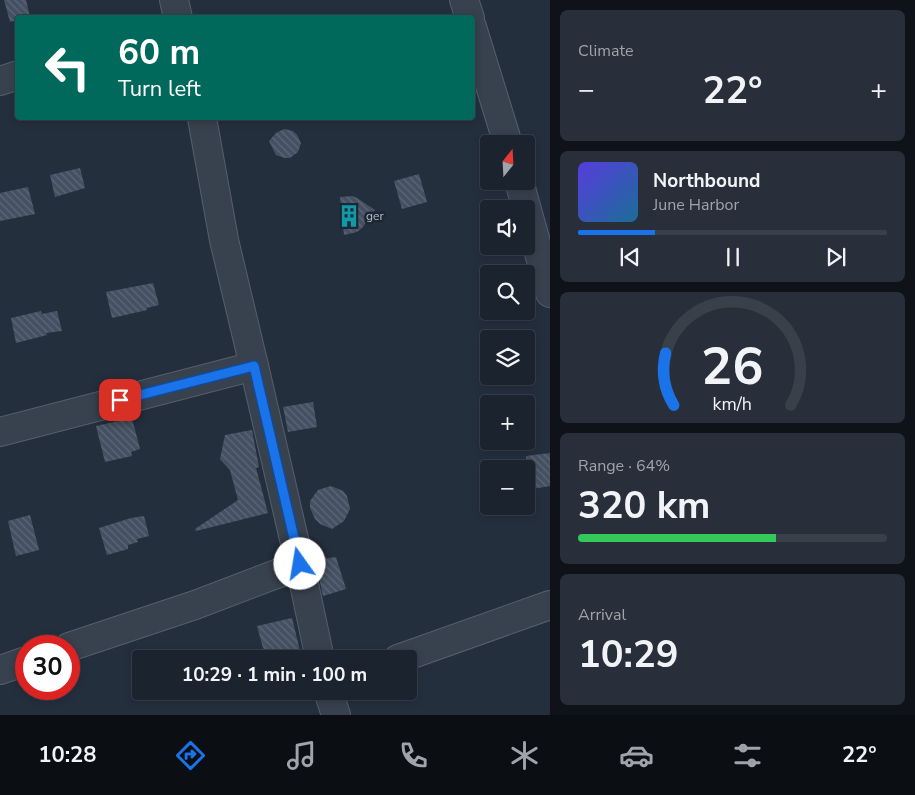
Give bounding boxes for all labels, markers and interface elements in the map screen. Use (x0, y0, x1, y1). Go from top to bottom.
text: 60 m (118, 29, 200, 76)
icon: left (35, 35, 100, 100)
text: Climate (578, 40, 633, 62)
text: 22° (702, 65, 763, 116)
text: − (578, 71, 595, 109)
text: + (870, 71, 887, 109)
text: Turn left (118, 74, 201, 104)
north arrow (480, 135, 535, 190)
map controls (480, 135, 535, 515)
text: Northbound (653, 168, 760, 194)
text: June Harbor (653, 194, 739, 216)
button: sound (480, 200, 535, 255)
building icon: ger (336, 203, 362, 229)
place label: ger (366, 208, 384, 224)
icon: previous (616, 243, 644, 271)
icon: pause (719, 243, 747, 271)
icon: next (822, 243, 850, 271)
button: search (480, 265, 535, 320)
button: layers (480, 330, 535, 385)
text: 26 (701, 331, 764, 402)
pin (99, 379, 141, 421)
icon: arrive (106, 386, 134, 414)
text: km/h (713, 392, 752, 416)
button: + (480, 395, 535, 450)
text: Range · 64% (578, 455, 670, 477)
button: − (480, 460, 535, 515)
text: 320 km (578, 480, 710, 531)
position arrow (273, 537, 325, 589)
text: Arrival (578, 604, 626, 626)
text: 10:29 (578, 629, 679, 680)
speed limit sign: 30 (15, 635, 80, 700)
text: 10:29 · 1 min · 100 m (182, 662, 367, 688)
icon: directions (173, 738, 208, 773)
icon: music (284, 738, 319, 773)
icon: phone (396, 738, 431, 773)
icon: climate (507, 738, 542, 773)
icon: car (619, 738, 654, 773)
icon: filters (730, 738, 765, 773)
text: 10:28 (38, 740, 97, 770)
text: 22° (842, 740, 877, 770)

